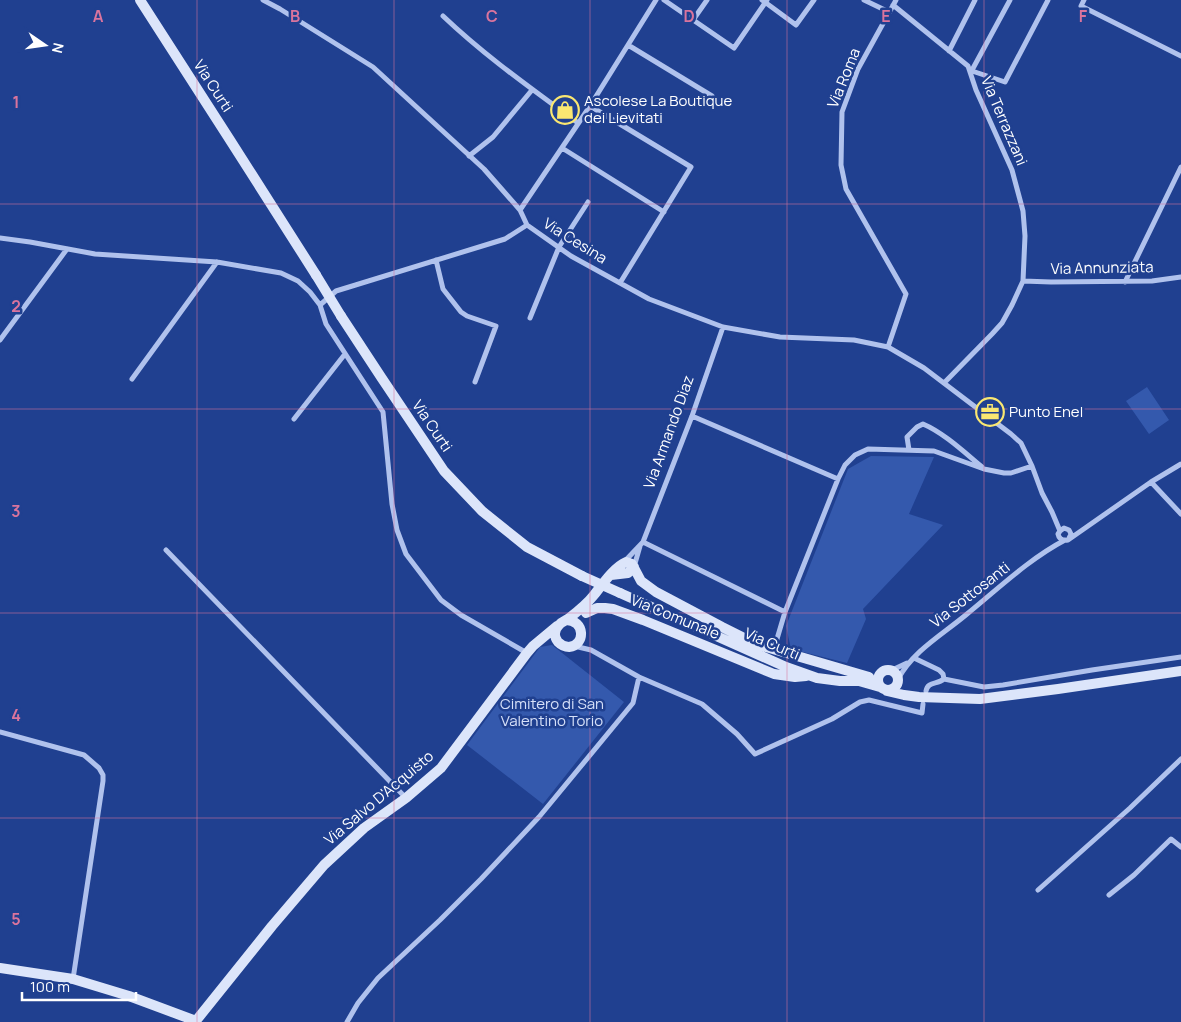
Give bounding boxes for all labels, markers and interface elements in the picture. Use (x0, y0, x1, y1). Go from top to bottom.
text: A (93, 5, 104, 27)
text: B (290, 5, 300, 27)
text: C (486, 5, 498, 27)
text: D (683, 5, 695, 27)
text: E (881, 5, 891, 27)
text: F (1079, 5, 1088, 27)
north arrow (20, 20, 70, 70)
text: N (48, 41, 69, 55)
street label: Via Roma (822, 45, 865, 111)
street label: Via Curti (189, 56, 238, 116)
street label: Via Terrazzani (976, 73, 1033, 169)
place label: Ascolese La Boutique dei Lievitati (584, 90, 733, 128)
text: 1 (12, 91, 20, 113)
shop icon: Ascolese La Boutique dei Lievitati (550, 95, 580, 125)
street label: Via Cesina (539, 213, 611, 268)
street label: Via Annunziata (1050, 256, 1154, 279)
text: 2 (11, 295, 21, 317)
street label: Via Armando Diaz (638, 372, 699, 491)
street label: Via Curti (407, 396, 457, 456)
office icon: Punto Enel (975, 397, 1005, 427)
place label: Punto Enel (1009, 401, 1083, 422)
text: 3 (11, 500, 21, 522)
street label: Via Sottosanti (925, 557, 1014, 633)
street label: Via Comunale (628, 589, 723, 644)
street label: Via Curti (741, 623, 803, 665)
park label: Cimitero di San Valentino Torio (500, 693, 604, 731)
text: 4 (11, 704, 21, 726)
street label: Via Salvo D'Acquisto (319, 745, 438, 850)
text: 5 (11, 908, 21, 930)
scale bar (22, 970, 136, 1002)
text: 100 m (30, 976, 70, 997)

